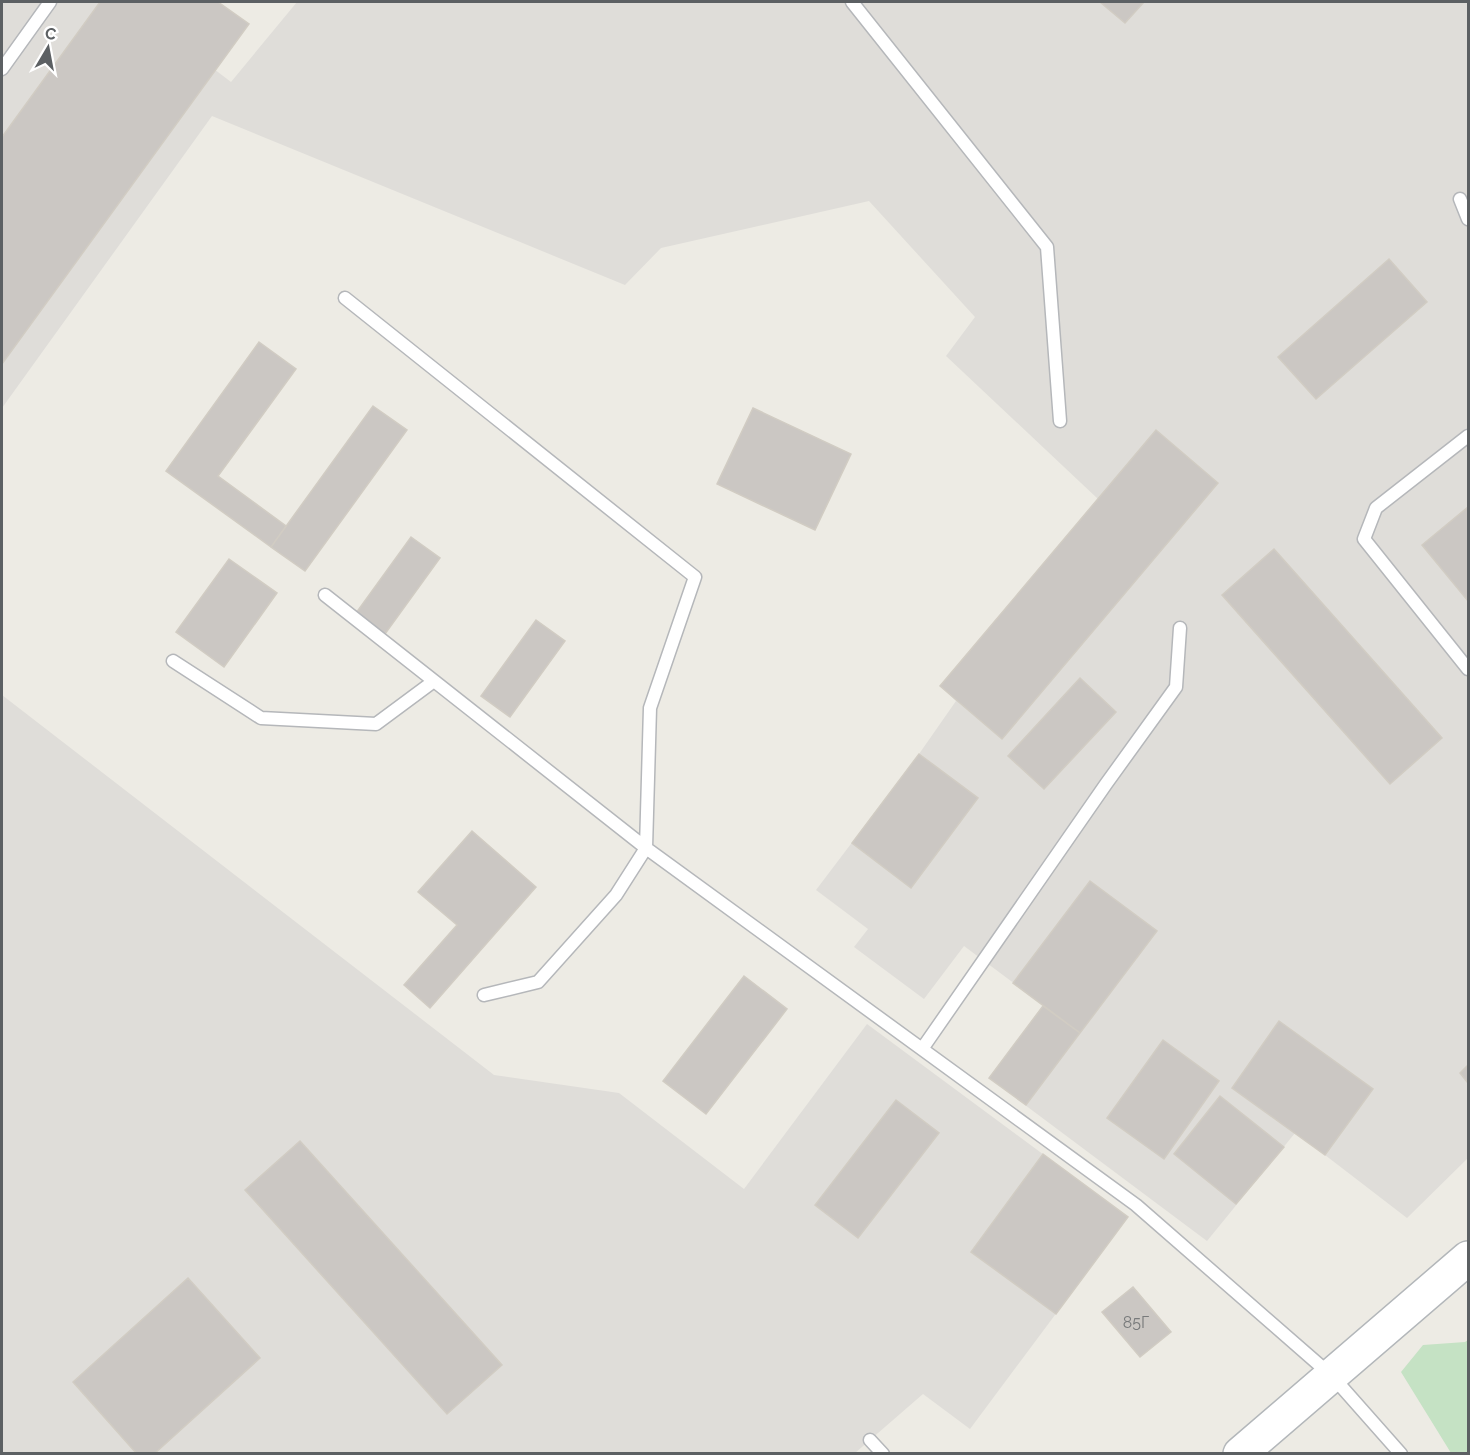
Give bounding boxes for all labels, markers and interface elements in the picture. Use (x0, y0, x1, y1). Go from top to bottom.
north arrow (18, 18, 78, 78)
text: С (43, 23, 58, 44)
house number: 85Г (1123, 1313, 1149, 1332)

